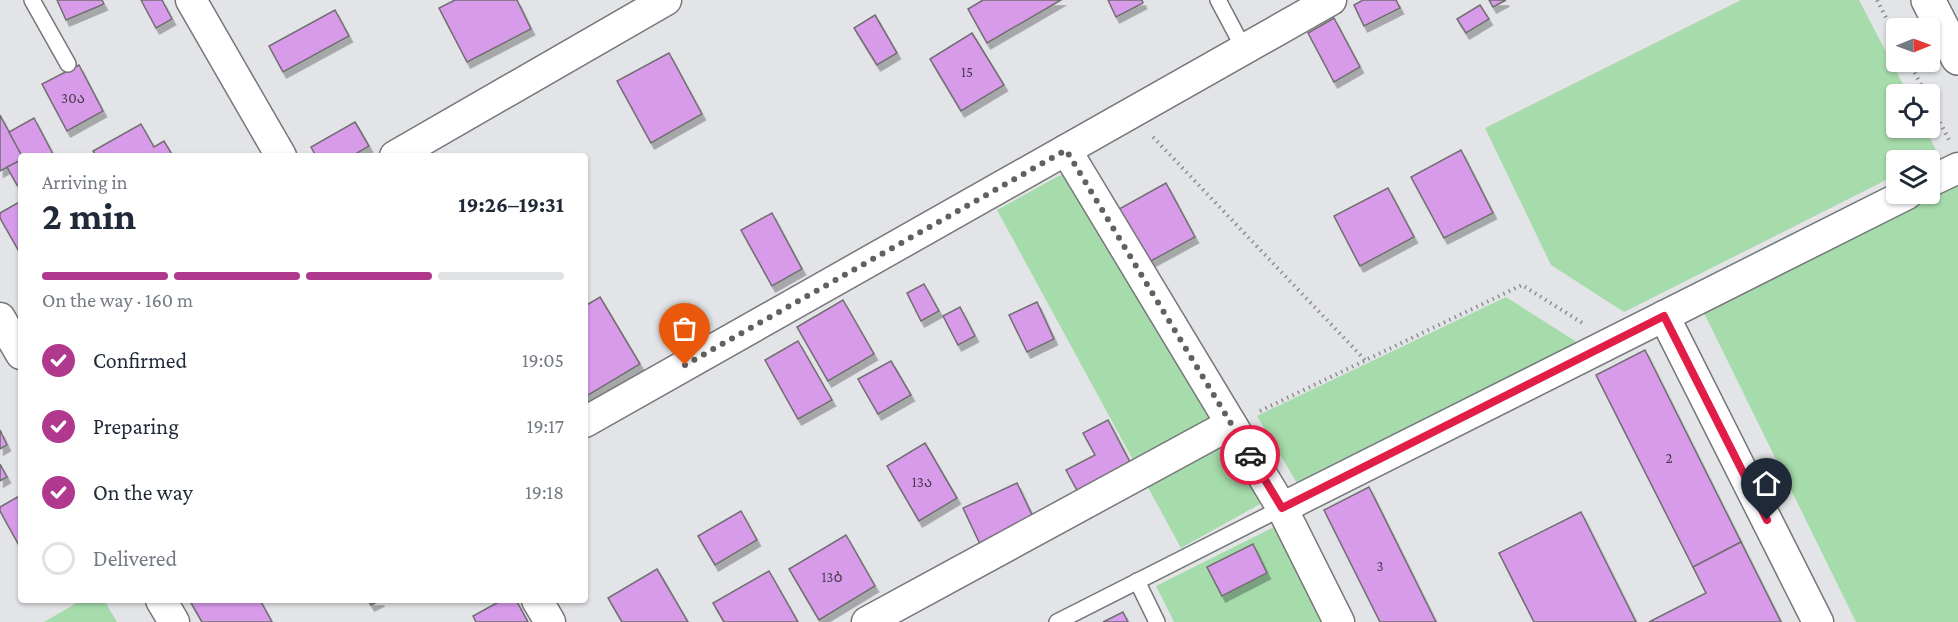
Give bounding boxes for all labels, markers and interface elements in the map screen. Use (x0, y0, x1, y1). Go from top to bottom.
north arrow (1886, 18, 1940, 72)
map controls (1886, 18, 1940, 204)
house number: 15 (961, 64, 973, 80)
button: locate (1886, 84, 1940, 138)
house number: 30ა (61, 90, 85, 106)
button: layers (1886, 150, 1940, 204)
text: Arriving in (42, 171, 127, 193)
text: 19:26–19:31 (458, 192, 564, 217)
text: 2 min (42, 194, 136, 237)
text: On the way · 160 m (42, 289, 193, 311)
pin (659, 303, 710, 365)
icon: bag (668, 312, 701, 345)
icon: check (42, 344, 75, 377)
text: Confirmed (93, 348, 187, 373)
text: 19:05 (522, 349, 564, 371)
icon: check (42, 410, 75, 443)
text: Preparing (93, 414, 179, 439)
text: 19:17 (527, 415, 564, 437)
courier (1220, 425, 1280, 485)
icon: car (1234, 439, 1267, 472)
house number: 2 (1665, 450, 1673, 466)
pin (1741, 458, 1792, 520)
icon: home (1750, 467, 1783, 500)
house number: 13ა (912, 474, 932, 490)
icon: check (42, 476, 75, 509)
text: On the way (93, 480, 193, 505)
text: 19:18 (525, 481, 564, 503)
text: Delivered (93, 546, 177, 571)
house number: 3 (1376, 558, 1384, 574)
house number: 13ბ (821, 569, 843, 585)

